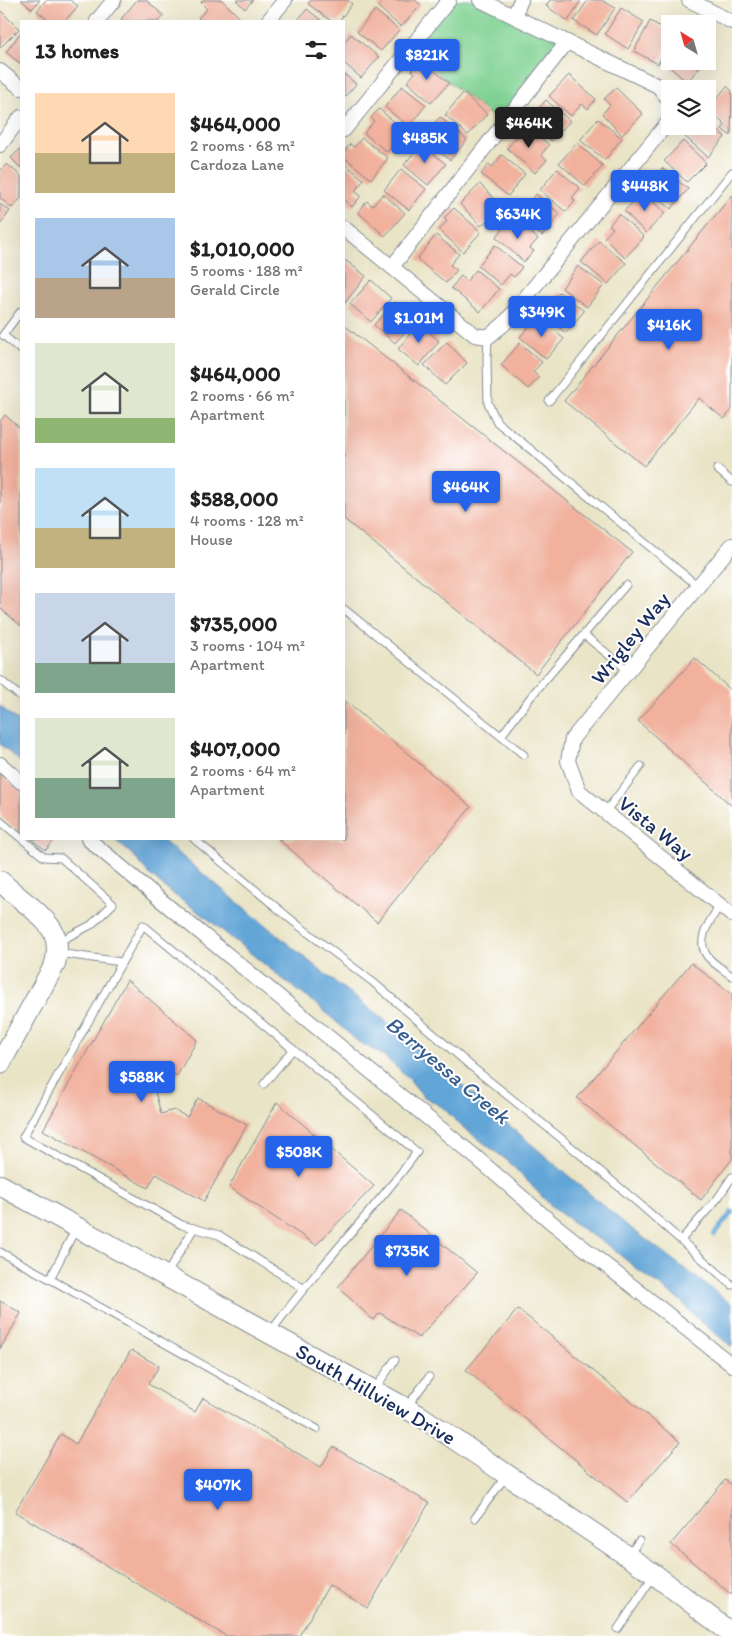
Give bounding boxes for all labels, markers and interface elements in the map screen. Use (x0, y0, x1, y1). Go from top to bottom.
north arrow (661, 15, 716, 70)
map controls (661, 15, 716, 135)
icon: filters (302, 36, 330, 64)
text: 13 homes (35, 38, 119, 63)
pin: $821K (392, 38, 462, 81)
text: $821K (406, 45, 448, 64)
button: layers (661, 80, 716, 135)
pin: $464K (494, 106, 564, 149)
text: $464,000 (190, 111, 281, 136)
icon: home (75, 113, 135, 173)
text: $464K (506, 113, 552, 132)
pin: $485K (390, 121, 460, 164)
text: $485K (402, 128, 448, 147)
text: 2 rooms · 68 m² (190, 136, 295, 155)
text: Cardoza Lane (190, 155, 284, 174)
pin: $448K (610, 170, 680, 212)
text: $448K (622, 176, 668, 195)
pin: $634K (483, 198, 553, 240)
text: $634K (495, 204, 541, 223)
text: $1,010,000 (190, 236, 295, 261)
icon: home (75, 238, 135, 298)
text: 5 rooms · 188 m² (190, 261, 303, 280)
text: Gerald Circle (190, 280, 280, 299)
pin: $349K (507, 296, 577, 338)
pin: $1.01M (378, 302, 460, 344)
text: $349K (519, 302, 565, 321)
text: $1.01M (394, 308, 444, 327)
pin: $416K (634, 308, 704, 351)
text: $416K (647, 315, 691, 334)
text: $464,000 (190, 361, 281, 386)
icon: home (75, 363, 135, 423)
text: 2 rooms · 66 m² (190, 386, 295, 405)
text: Apartment (190, 405, 265, 424)
pin: $464K (431, 470, 501, 513)
text: $464K (443, 477, 489, 496)
text: $588,000 (190, 486, 278, 511)
icon: home (75, 488, 135, 548)
text: 4 rooms · 128 m² (190, 511, 304, 530)
text: House (190, 530, 233, 549)
street label: Wrigley Way (585, 587, 675, 689)
text: $735,000 (190, 611, 277, 636)
icon: home (75, 613, 135, 673)
text: 3 rooms · 104 m² (190, 636, 305, 655)
text: Apartment (190, 655, 265, 674)
text: $407,000 (190, 736, 280, 761)
icon: home (75, 738, 135, 798)
text: 2 rooms · 64 m² (190, 761, 296, 780)
text: Apartment (190, 780, 265, 799)
street label: Vista Way (614, 790, 698, 866)
water label: Berryessa Creek (380, 1010, 517, 1131)
pin: $588K (107, 1060, 177, 1103)
text: $588K (120, 1067, 164, 1086)
pin: $508K (264, 1136, 334, 1178)
text: $508K (276, 1142, 322, 1161)
pin: $735K (372, 1234, 442, 1277)
text: $735K (385, 1241, 429, 1260)
street label: South Hillview Drive (292, 1338, 460, 1450)
pin: $407K (183, 1468, 253, 1511)
text: $407K (195, 1475, 241, 1494)

